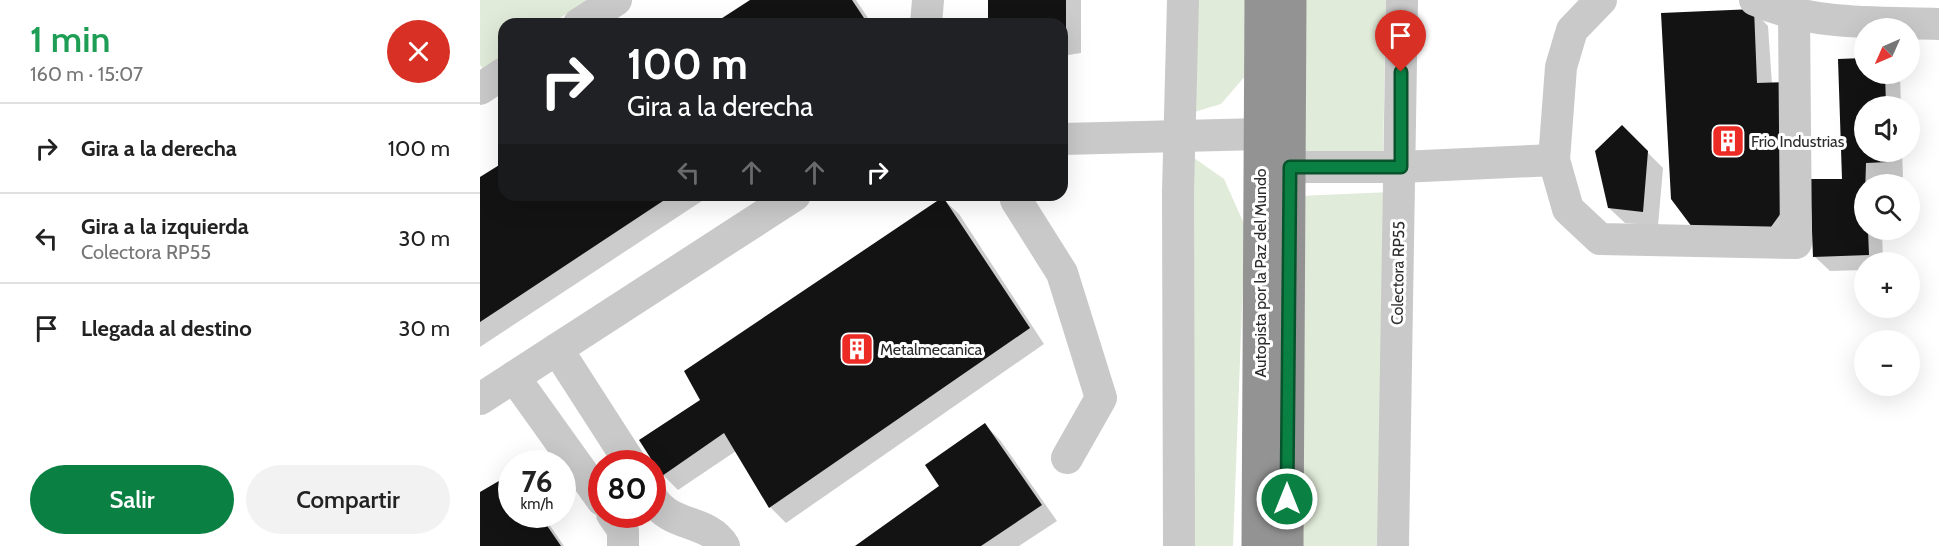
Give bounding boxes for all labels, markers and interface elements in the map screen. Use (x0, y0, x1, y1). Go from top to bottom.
pin (1375, 10, 1426, 72)
text: 1 min (30, 17, 110, 61)
north arrow (1854, 18, 1920, 84)
map controls (1854, 18, 1920, 396)
icon: arrive (1384, 19, 1417, 52)
button: close (387, 20, 450, 83)
text: 100 m (627, 38, 748, 90)
icon: right (528, 42, 606, 120)
text: 160 m · 15:07 (30, 62, 143, 86)
text: Gira a la derecha (627, 90, 813, 123)
button: sound (1854, 96, 1920, 162)
building icon: Frio Industrias (1710, 123, 1746, 159)
icon: right (30, 132, 63, 165)
place label: Frio Industrias (1751, 132, 1845, 151)
text: Gira a la derecha (81, 135, 237, 162)
text: 100 m (388, 135, 450, 162)
icon: left (672, 156, 705, 189)
icon: ahead (735, 156, 768, 189)
icon: ahead (798, 156, 831, 189)
icon: right (861, 156, 894, 189)
street label: Autopista por la Paz del Mundo (1251, 168, 1270, 378)
button: search (1854, 174, 1920, 240)
text: Gira a la izquierda (81, 213, 249, 240)
street label: Colectora RP55 (1388, 221, 1408, 325)
icon: left (30, 222, 63, 255)
text: 30 m (398, 225, 450, 252)
text: Colectora RP55 (81, 240, 211, 264)
button: + (1854, 252, 1920, 318)
icon: arrive (30, 312, 63, 345)
text: Llegada al destino (81, 315, 252, 342)
text: 30 m (398, 315, 450, 342)
button: − (1854, 330, 1920, 396)
building icon: Metalmecanica (839, 331, 875, 367)
place label: Metalmecanica (880, 340, 983, 359)
speed limit sign: 80 (588, 450, 666, 528)
text: 76 (521, 463, 553, 500)
button: Salir (30, 465, 234, 534)
button: Compartir (246, 465, 450, 534)
position arrow (1255, 467, 1319, 531)
text: km/h (521, 495, 553, 513)

